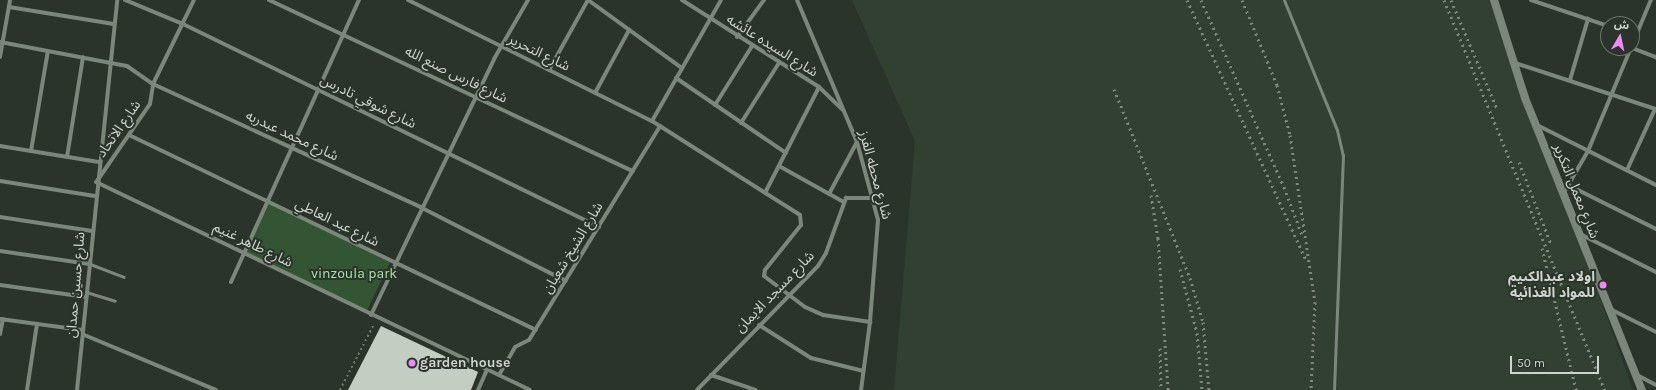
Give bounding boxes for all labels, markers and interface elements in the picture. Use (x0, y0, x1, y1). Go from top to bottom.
street label: شارع السيده عائشه (723, 11, 821, 81)
north arrow (1600, 16, 1640, 56)
text: ش (1613, 17, 1630, 32)
street label: شارع التحرير (505, 31, 573, 75)
street label: شارع فارس صنع الله (402, 43, 510, 107)
street label: شارع شوقي تادرس (317, 72, 419, 132)
street label: شارع الاتحاد (93, 97, 145, 161)
street label: شارع محمد عبدربه (243, 107, 341, 165)
street label: شارع محطه الفرز (855, 129, 895, 221)
street label: شارع معمل التكرير (1549, 141, 1603, 241)
street label: شارع عبد العاطي (292, 195, 382, 251)
street label: شارع الشيخ شعبان (539, 199, 607, 297)
street label: شارع طاهر غنيم (211, 219, 295, 271)
street label: شارع حسين حمدان (63, 231, 89, 339)
street label: شارع مسجد الايمان (732, 248, 818, 336)
park label: vinzoula park (311, 266, 397, 282)
place label: اولاد عبدالكىيم للمواد الغذائية (1508, 269, 1595, 302)
marker: اولاد عبدالكىيم للمواد الغذائية (1598, 280, 1608, 290)
scale bar (1512, 348, 1601, 374)
place label: garden house (420, 355, 510, 371)
text: 50 m (1517, 356, 1545, 370)
marker: garden house (407, 358, 417, 368)

